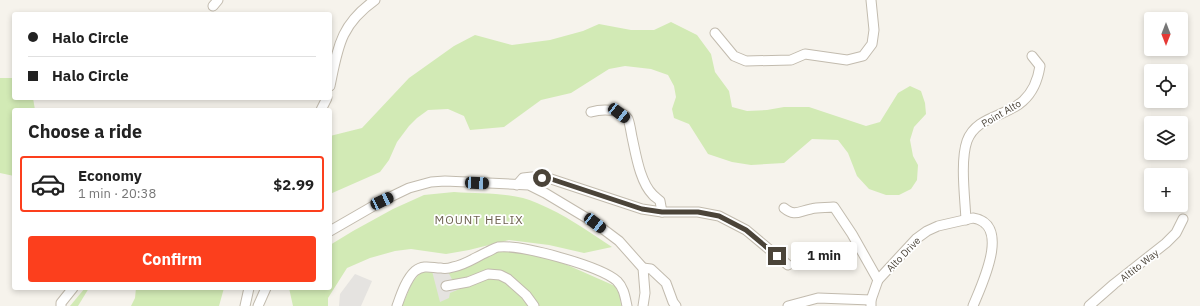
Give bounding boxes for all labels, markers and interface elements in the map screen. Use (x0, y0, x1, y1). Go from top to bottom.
north arrow (1144, 12, 1188, 56)
map controls (1144, 12, 1188, 212)
text: Halo Circle (52, 28, 129, 47)
button: locate (1144, 64, 1188, 108)
text: Halo Circle (52, 66, 129, 85)
street label: Point Alto (979, 97, 1024, 130)
car (606, 101, 632, 125)
button: layers (1144, 116, 1188, 160)
text: Choose a ride (28, 120, 142, 143)
icon: car (30, 166, 66, 202)
text: Economy (78, 166, 142, 185)
button: + (1144, 168, 1188, 212)
route start (533, 169, 551, 187)
text: $2.99 (273, 175, 314, 194)
car (465, 176, 489, 190)
text: 1 min · 20:38 (78, 185, 156, 202)
car (369, 190, 395, 212)
car (582, 211, 608, 235)
district label: MOUNT HELIX (434, 212, 524, 227)
street label: Alto Drive (883, 234, 924, 275)
button: Confirm (28, 236, 316, 282)
callout: 1 min (791, 242, 857, 270)
street label: Altito Way (1117, 246, 1161, 285)
route end (768, 247, 786, 265)
text: 1 min (807, 247, 841, 264)

